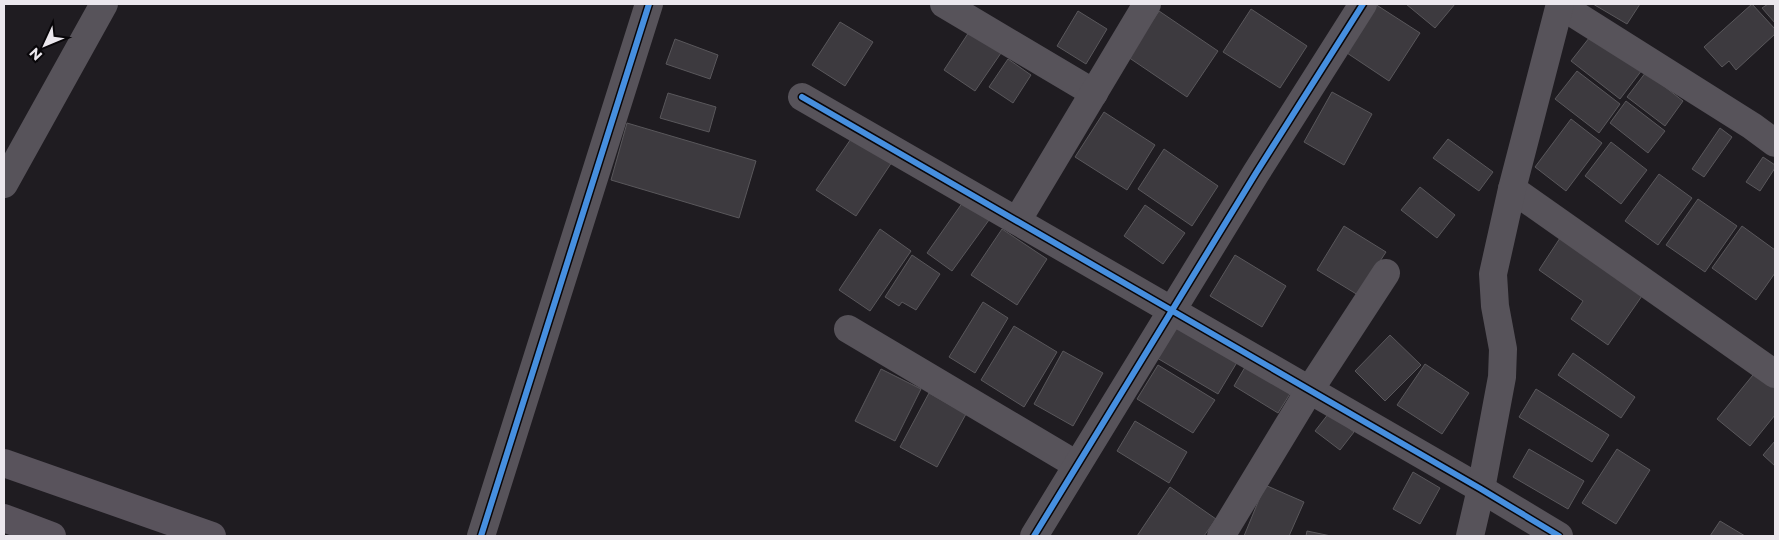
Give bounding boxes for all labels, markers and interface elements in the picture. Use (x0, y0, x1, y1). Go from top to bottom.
north arrow (20, 20, 70, 70)
text: N (25, 44, 46, 64)

